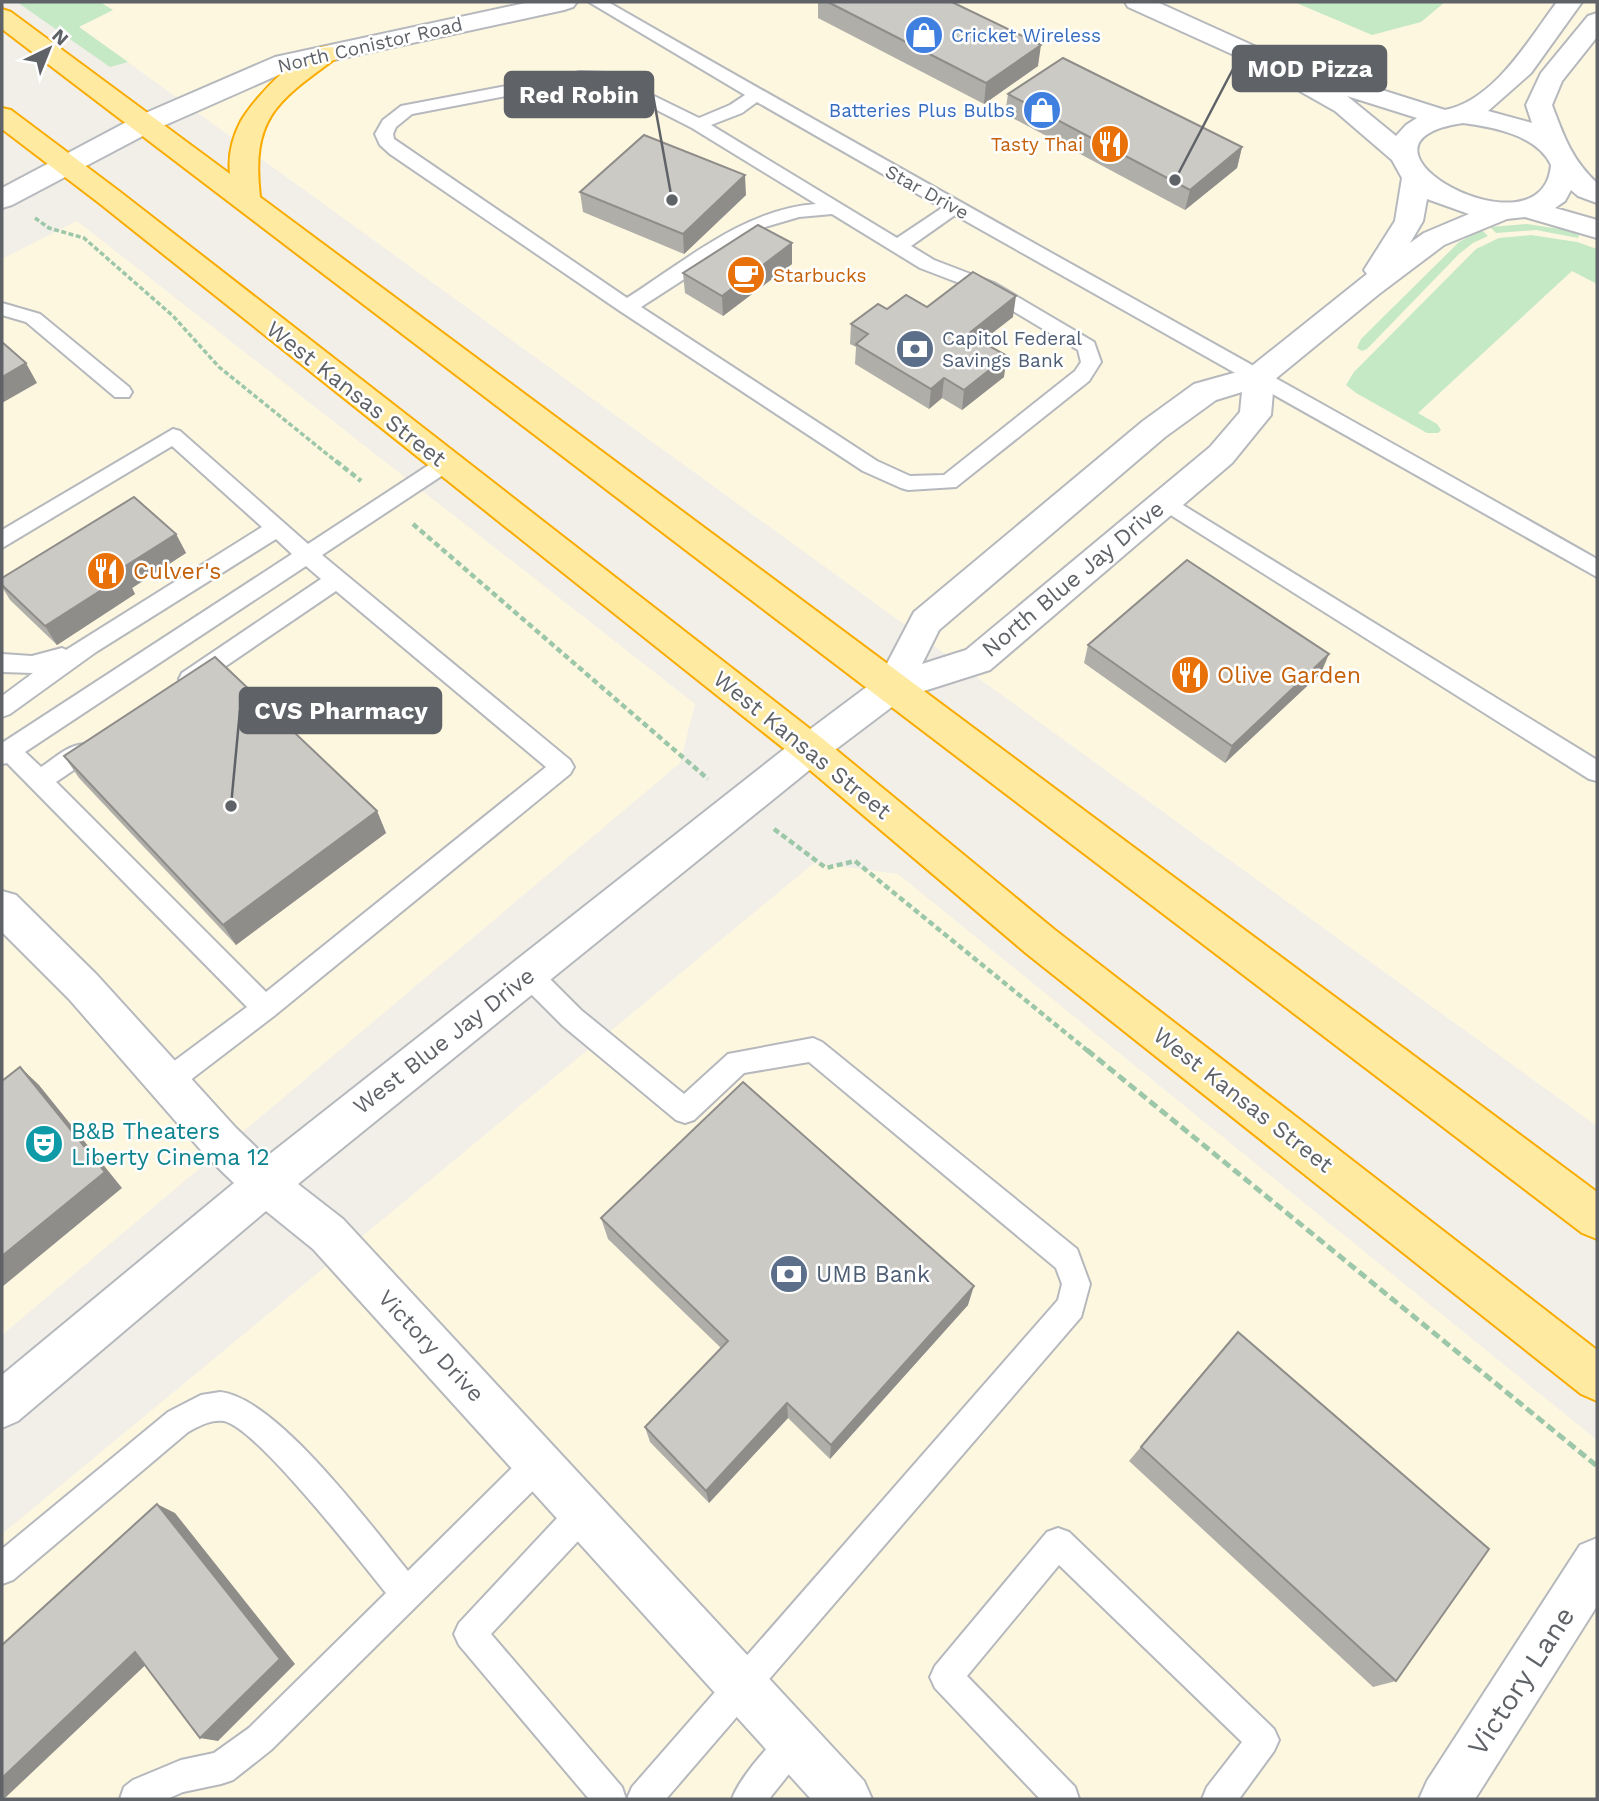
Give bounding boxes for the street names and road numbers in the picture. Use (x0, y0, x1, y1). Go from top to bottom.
street label: North Conistor Road (275, 12, 465, 78)
street label: Star Drive (881, 160, 973, 224)
street label: West Kansas Street (261, 315, 451, 473)
street label: North Blue Jay Drive (977, 495, 1169, 663)
street label: West Kansas Street (708, 665, 896, 825)
street label: West Blue Jay Drive (348, 962, 540, 1120)
street label: West Kansas Street (1148, 1021, 1338, 1179)
street label: Victory Drive (372, 1284, 490, 1408)
street label: Victory Lane (1461, 1600, 1581, 1762)

